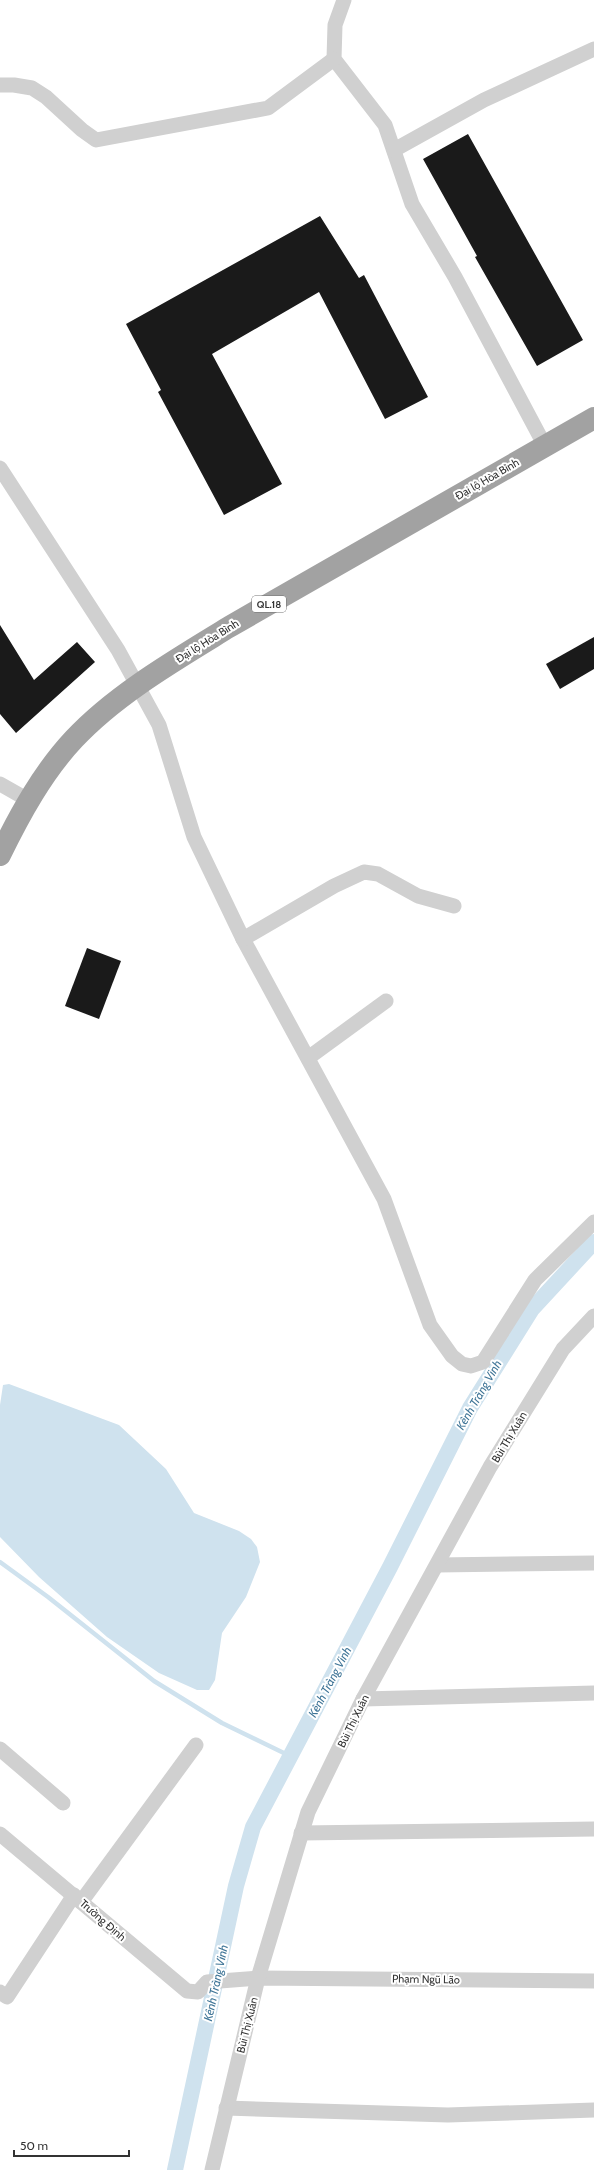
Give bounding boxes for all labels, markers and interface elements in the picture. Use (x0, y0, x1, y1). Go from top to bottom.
street label: Đại lộ Hòa Bình (453, 455, 522, 503)
road number: QL.18 (252, 596, 286, 612)
street label: Đại lộ Hòa Bình (173, 616, 241, 666)
water label: Kênh Tràng Vinh (453, 1357, 505, 1432)
street label: Bùi Thị Xuân (488, 1409, 530, 1465)
water label: Kênh Tràng Vinh (305, 1644, 354, 1720)
street label: Bùi Thị Xuân (334, 1692, 372, 1750)
street label: Trường Định (77, 1896, 129, 1944)
water label: Kênh Tràng Vinh (200, 1943, 231, 2023)
street label: Phạm Ngũ Lão (392, 1971, 460, 1987)
street label: Bùi Thị Xuân (233, 1996, 261, 2054)
scale bar (14, 2132, 129, 2158)
text: 50 m (20, 2138, 48, 2153)

